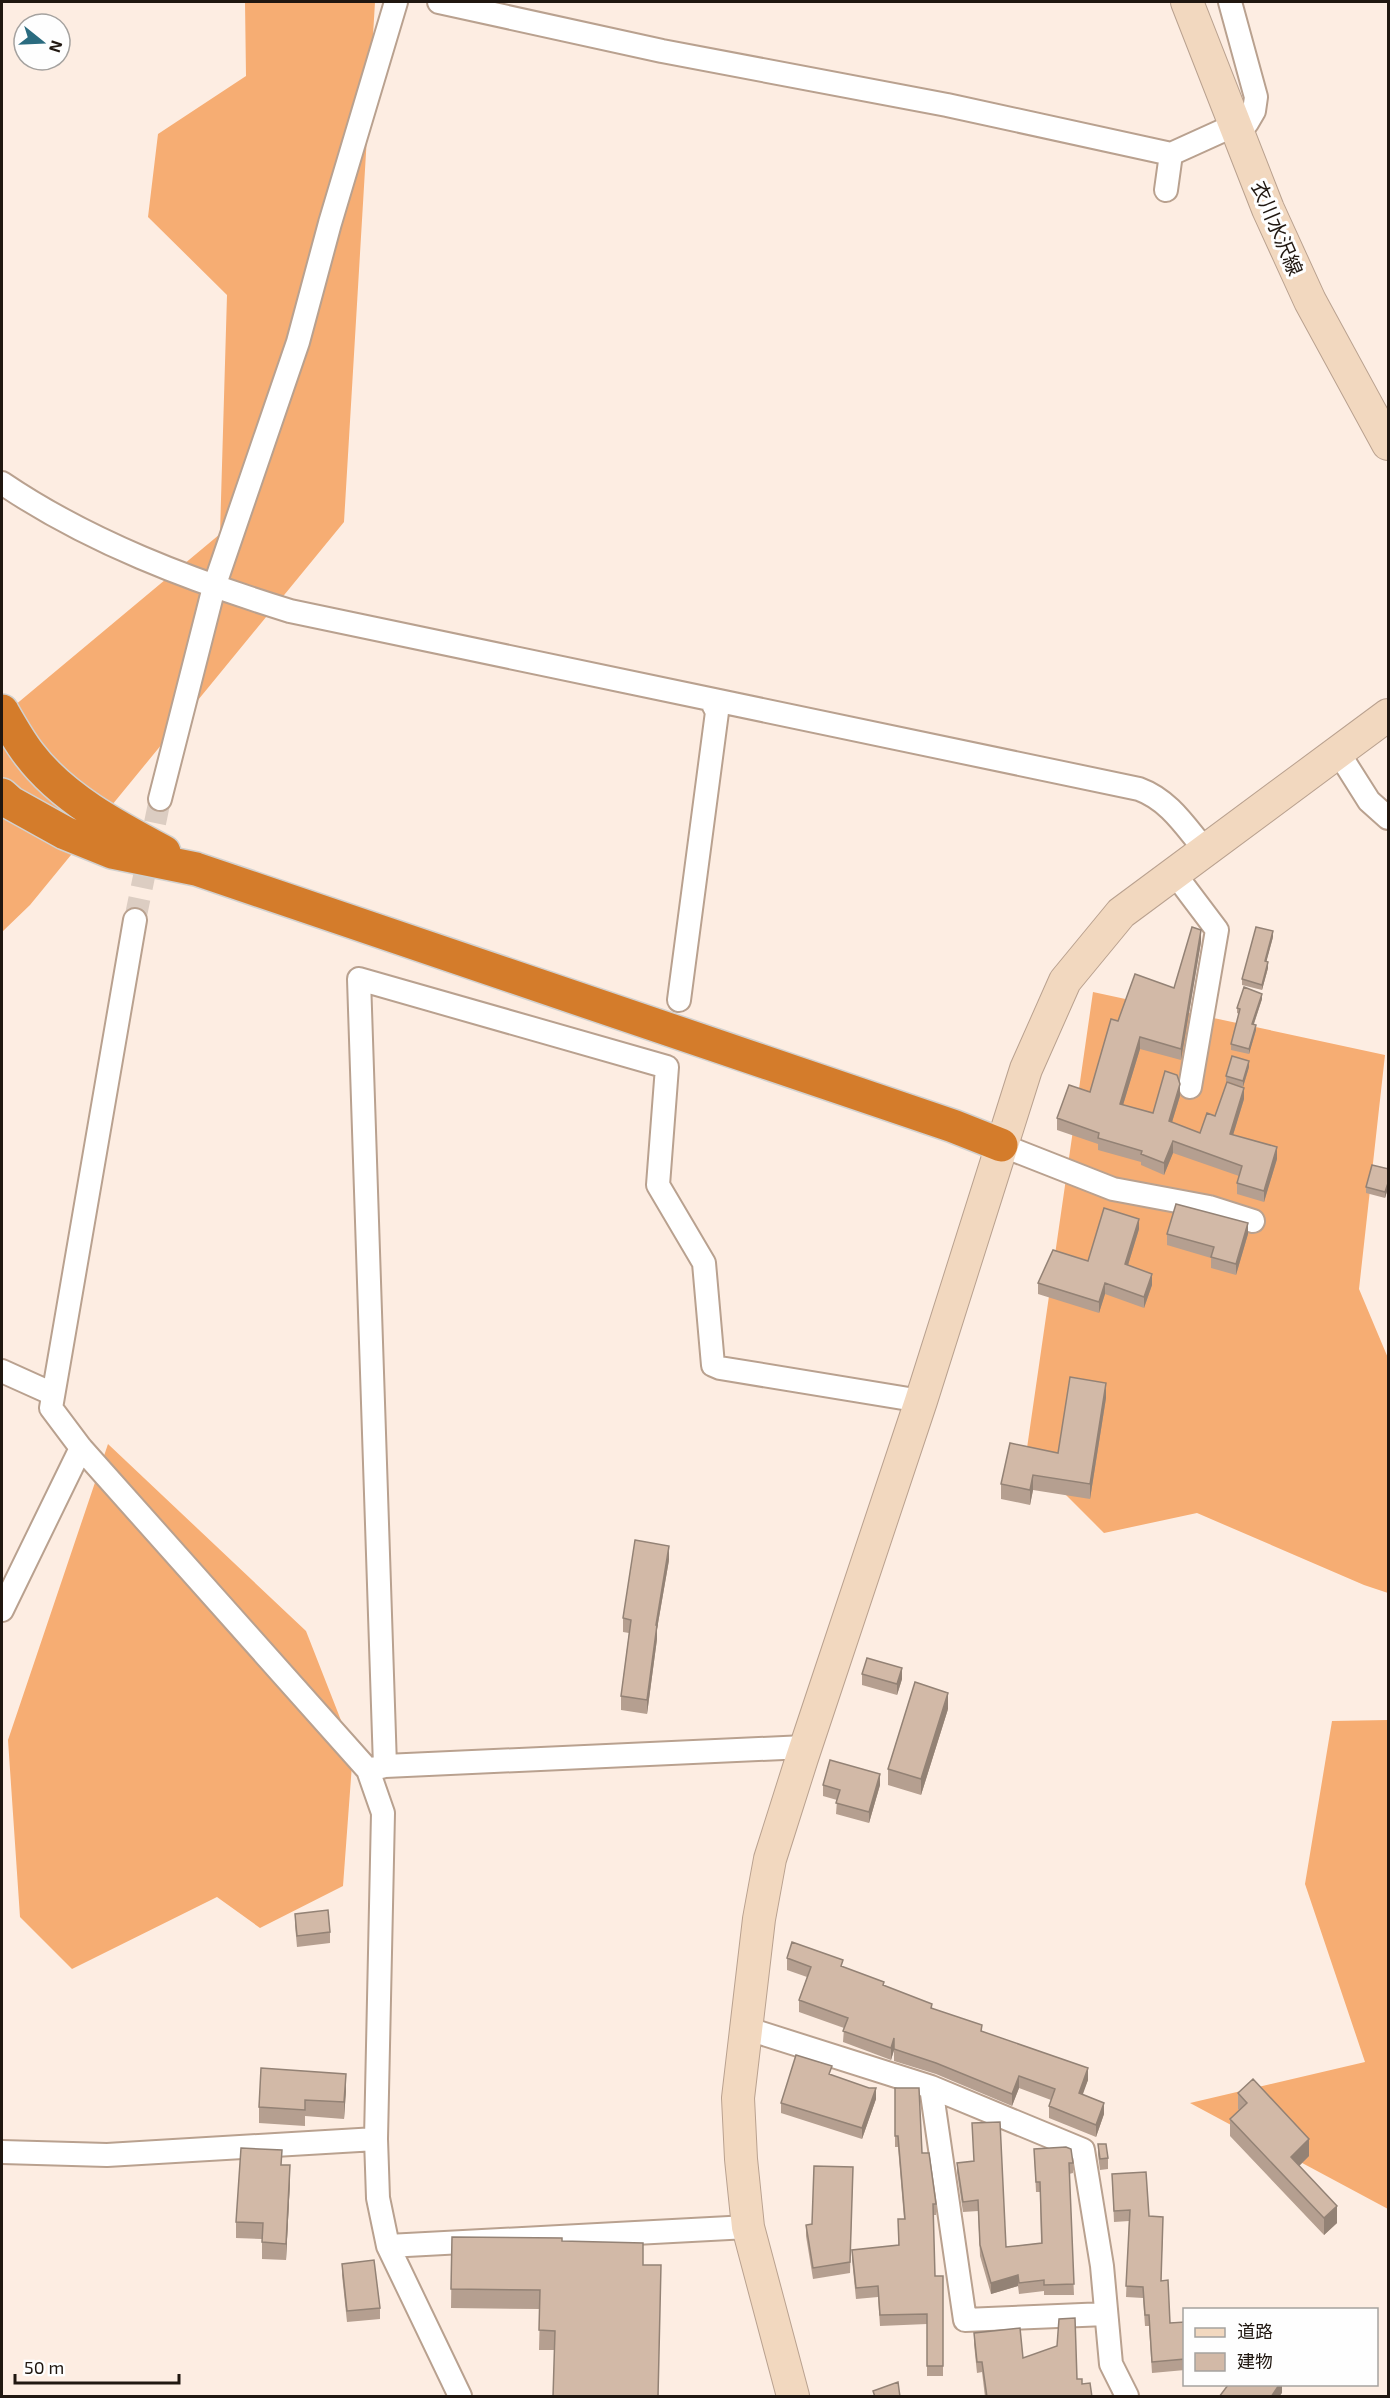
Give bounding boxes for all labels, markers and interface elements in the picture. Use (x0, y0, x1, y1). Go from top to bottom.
north arrow (12, 12, 72, 72)
text: N (46, 38, 68, 55)
street label: 衣川水沢線 (1247, 177, 1309, 279)
legend (1183, 2308, 1378, 2386)
text: 道路 (1237, 2320, 1273, 2342)
scale bar (15, 2347, 178, 2385)
text: 建物 (1237, 2350, 1273, 2372)
text: 50 m (24, 2356, 64, 2378)

